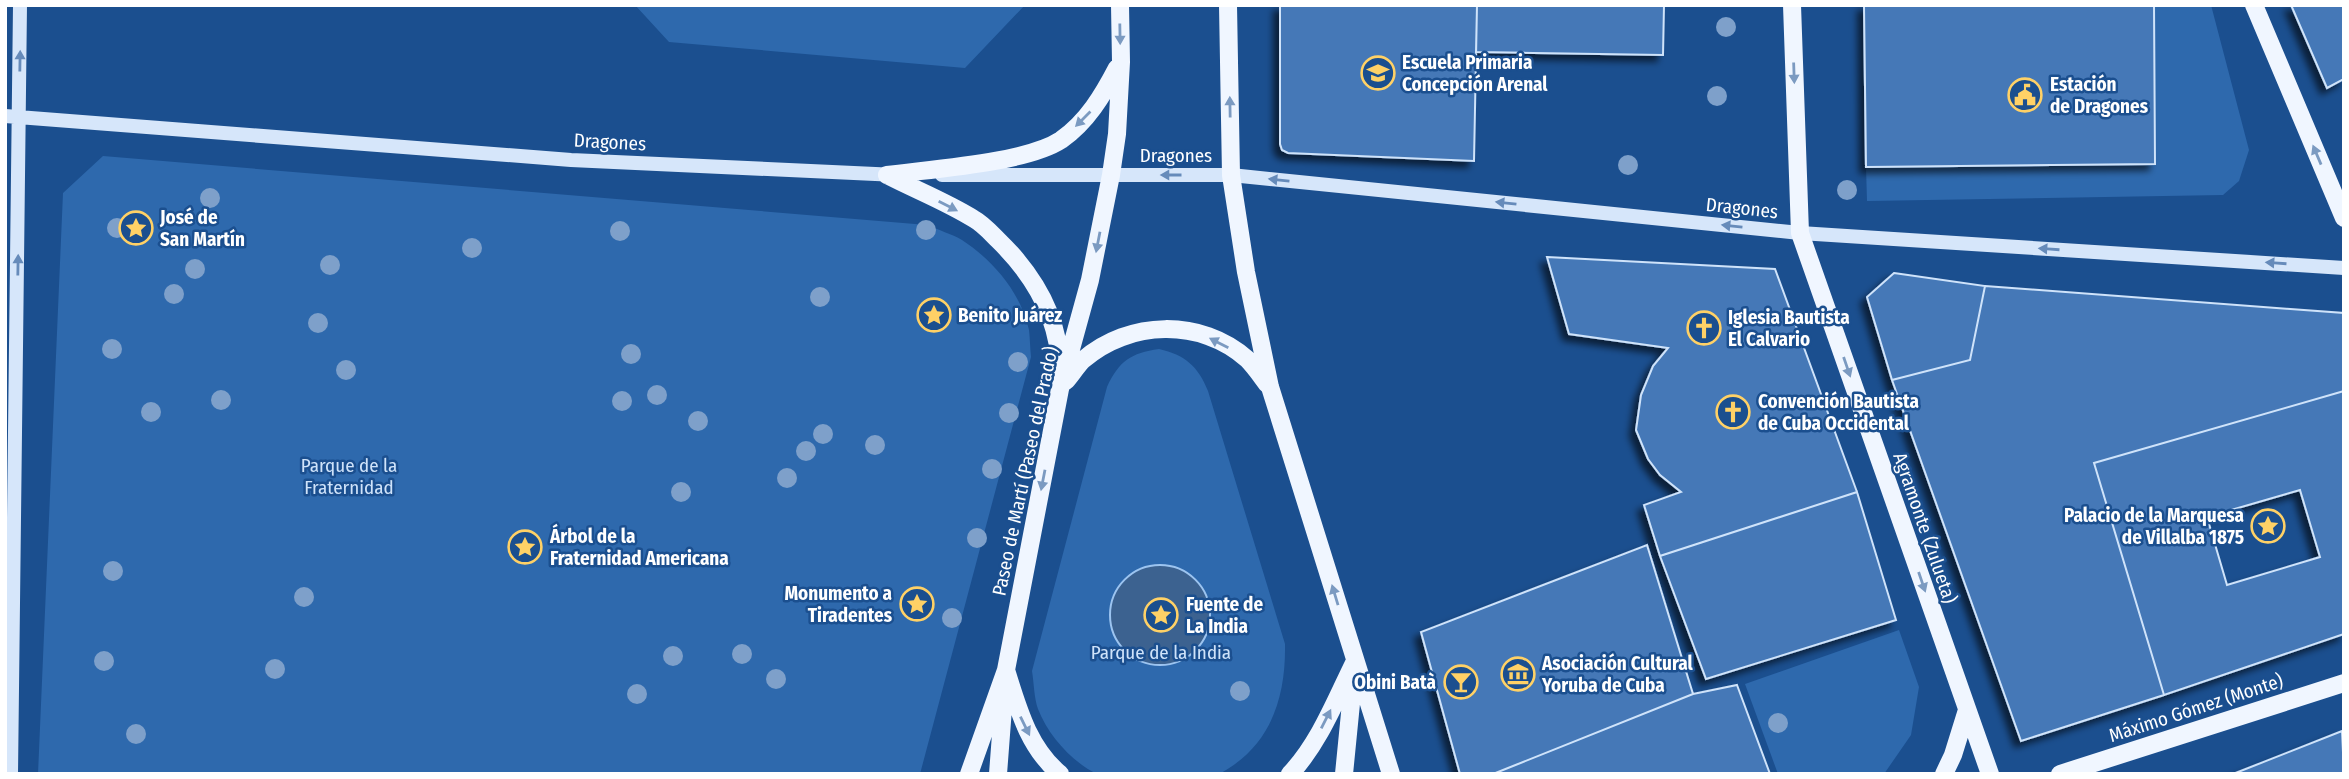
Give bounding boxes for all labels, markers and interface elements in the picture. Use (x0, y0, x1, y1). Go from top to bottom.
one-way arrow (1114, 23, 1126, 45)
one-way arrow (14, 50, 26, 72)
place label: Escuela Primaria Concepción Arenal (1402, 51, 1548, 96)
school or university icon: Escuela Primaria Concepción Arenal (1359, 54, 1397, 92)
one-way arrow (1789, 63, 1800, 85)
place label: Estación de Dragones (2050, 73, 2149, 118)
public building icon: Estación de Dragones (2006, 76, 2044, 114)
one-way arrow (1224, 95, 1235, 117)
one-way arrow (1075, 110, 1092, 127)
street label: Dragones (573, 129, 647, 155)
street label: Dragones (1140, 144, 1212, 167)
one-way arrow (2311, 145, 2323, 165)
one-way arrow (1160, 169, 1182, 181)
one-way arrow (1268, 174, 1290, 185)
street label: Dragones (1705, 193, 1779, 223)
one-way arrow (1494, 197, 1516, 208)
one-way arrow (938, 200, 958, 211)
place label: José de San Martín (159, 206, 245, 251)
place icon: José de San Martín (117, 209, 155, 247)
one-way arrow (1721, 220, 1743, 231)
one-way arrow (1092, 231, 1103, 253)
one-way arrow (2037, 243, 2059, 254)
one-way arrow (12, 253, 24, 275)
one-way arrow (2264, 258, 2286, 269)
place icon: Benito Juárez (915, 296, 953, 334)
place label: Benito Juárez (958, 304, 1062, 327)
place label: Iglesia Bautista El Calvario (1728, 306, 1850, 351)
church icon: Iglesia Bautista El Calvario (1685, 309, 1723, 347)
one-way arrow (1209, 337, 1229, 348)
street label: Paseo de Martí (Paseo del Prado) (987, 344, 1063, 598)
one-way arrow (1842, 356, 1853, 377)
place label: Convención Bautista de Cuba Occidental (1758, 390, 1919, 435)
church icon: Convención Bautista de Cuba Occidental (1714, 393, 1752, 431)
street label: Agramonte (Zulueta) (1888, 449, 1962, 607)
park label: Parque de la Fraternidad (301, 454, 397, 499)
one-way arrow (1037, 469, 1048, 491)
place label: Palacio de la Marquesa de Villalba 1875 (2064, 504, 2244, 549)
place icon: Palacio de la Marquesa de Villalba 1875 (2249, 507, 2287, 545)
place label: Árbol de la Fraternidad Americana (549, 523, 729, 570)
place icon: Árbol de la Fraternidad Americana (506, 528, 544, 566)
one-way arrow (1917, 571, 1928, 592)
place label: Monumento a Tiradentes (784, 582, 893, 627)
place icon: Monumento a Tiradentes (898, 585, 936, 623)
one-way arrow (1329, 585, 1340, 606)
place label: Fuente de La India (1186, 593, 1263, 638)
place icon: Fuente de La India (1142, 596, 1180, 634)
park label: Parque de la India (1091, 641, 1231, 664)
place label: Asociación Cultural Yoruba de Cuba (1541, 652, 1694, 697)
museum icon: Asociación Cultural Yoruba de Cuba (1499, 655, 1537, 693)
bar icon: Obini Batà (1442, 663, 1480, 701)
street label: Máximo Gómez (Monte) (2106, 669, 2286, 747)
place label: Obini Batà (1354, 671, 1436, 694)
one-way arrow (1321, 709, 1332, 729)
one-way arrow (1020, 716, 1031, 736)

